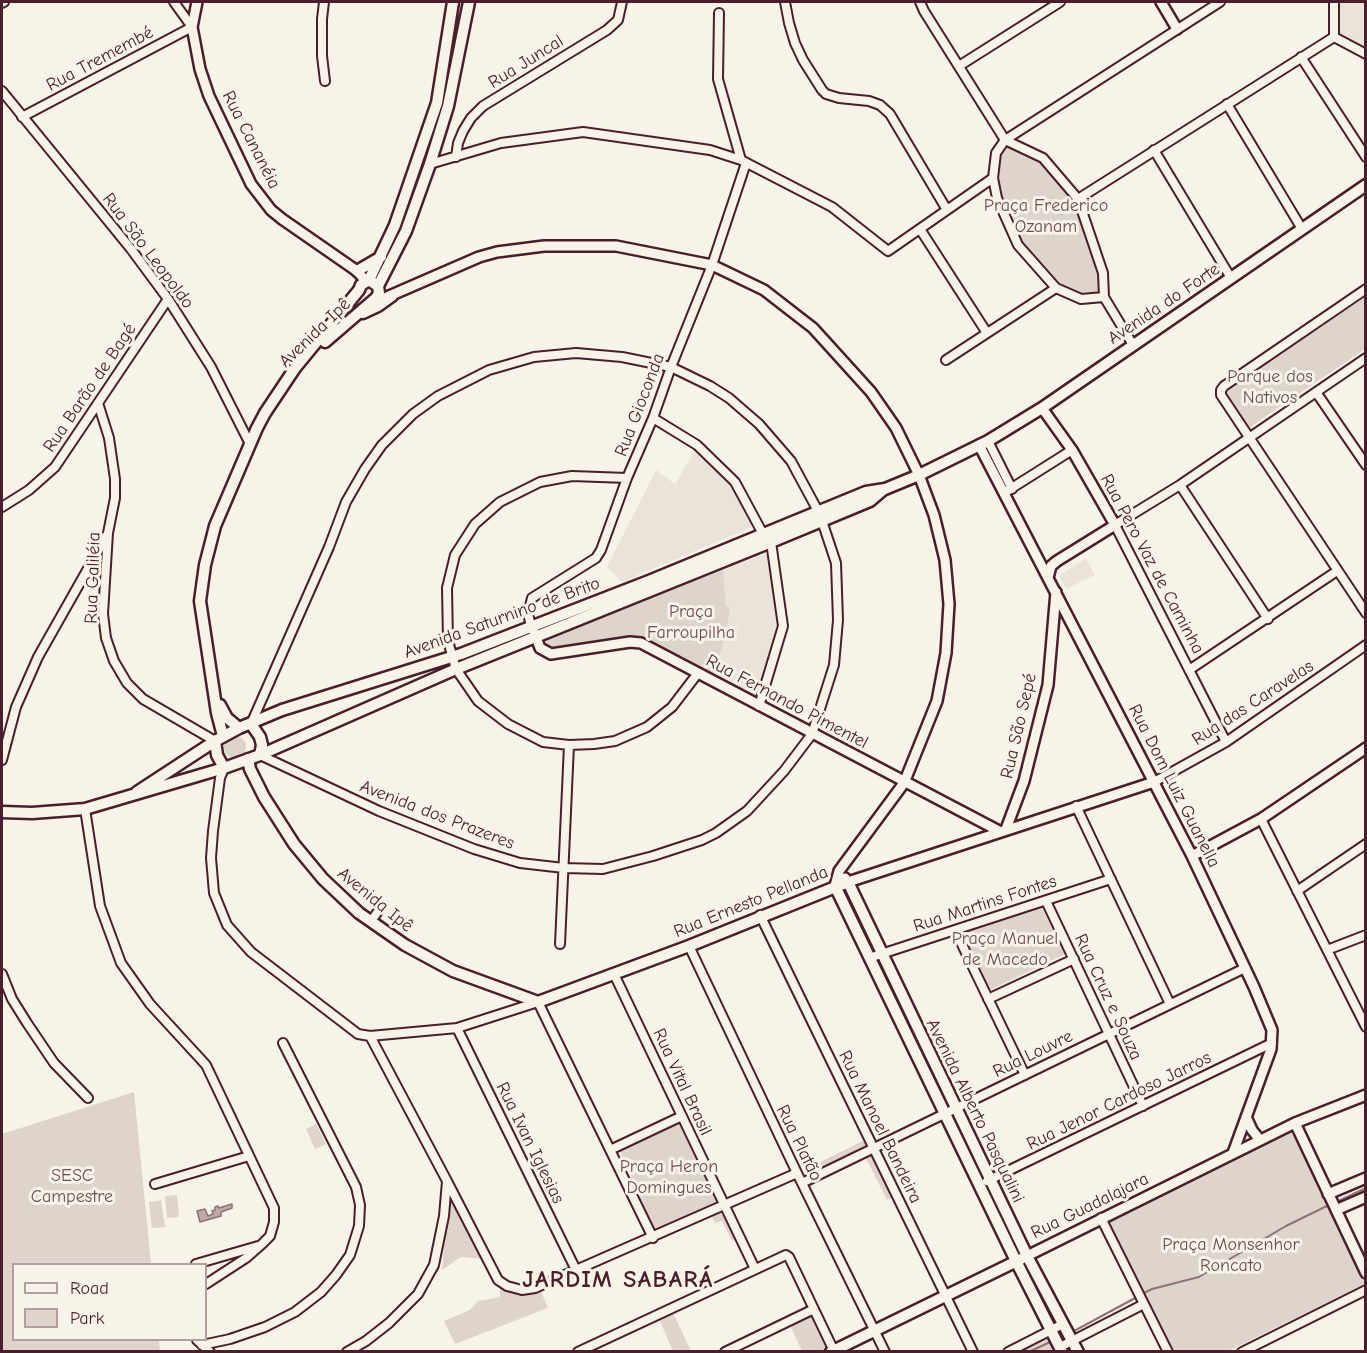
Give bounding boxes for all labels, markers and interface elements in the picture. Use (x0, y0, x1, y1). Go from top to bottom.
street label: Rua Tremembé (43, 22, 157, 96)
street label: Rua Juncal (484, 30, 568, 94)
street label: Rua Cananéia (217, 87, 285, 193)
street label: Rua São Leopoldo (97, 189, 199, 313)
park label: Praça Frederico Ozanam (984, 195, 1108, 238)
street label: Avenida do Forte (1104, 259, 1224, 349)
street label: Avenida Ipê (275, 294, 355, 372)
street label: Rua Barão de Bagé (39, 320, 141, 456)
street label: Rua Gioconda (610, 350, 670, 460)
park label: Parque dos Nativos (1227, 366, 1313, 409)
street label: Rua Pero Vaz de Caminha (1095, 470, 1209, 658)
street label: Rua Galiléia (81, 532, 105, 624)
street label: Avenida Saturnino de Brito (401, 572, 603, 664)
park label: Praça Farroupilha (647, 601, 735, 644)
street label: Rua Fernando Pimentel (702, 650, 872, 754)
street label: Rua das Caravelas (1188, 656, 1318, 750)
street label: Rua São Sepé (996, 671, 1042, 781)
street label: Rua Dom Luiz Guanella (1123, 701, 1225, 871)
street label: Avenida dos Prazeres (357, 776, 517, 854)
street label: Rua Ernesto Pellanda (671, 861, 831, 943)
street label: Avenida Ipê (333, 863, 417, 937)
street label: Rua Martins Fontes (911, 871, 1059, 937)
park label: Praça Manuel de Macedo (952, 928, 1058, 970)
street label: Rua Cruz e Souza (1069, 930, 1147, 1064)
street label: Avenida Alberto Pasqualini (921, 1016, 1029, 1206)
street label: Rua Vital Brasil (648, 1025, 716, 1139)
street label: Rua Louvre (990, 1025, 1076, 1083)
street label: Rua Manoel Bandeira (834, 1047, 926, 1207)
street label: Rua Jenor Cardoso Jarros (1023, 1047, 1215, 1155)
street label: Rua Ivan Iglesias (491, 1079, 569, 1207)
street label: Rua Platão (771, 1101, 827, 1185)
park label: Praça Heron Domingues (620, 1156, 718, 1198)
park label: SESC Campestre (31, 1165, 113, 1208)
street label: Rua Guadalajara (1028, 1168, 1152, 1244)
park label: Praça Monsenhor Roncato (1162, 1234, 1300, 1276)
legend (12, 1263, 207, 1341)
district label: JARDIM SABARÁ (522, 1266, 714, 1294)
text: Road (70, 1278, 109, 1299)
text: Park (70, 1308, 104, 1329)

